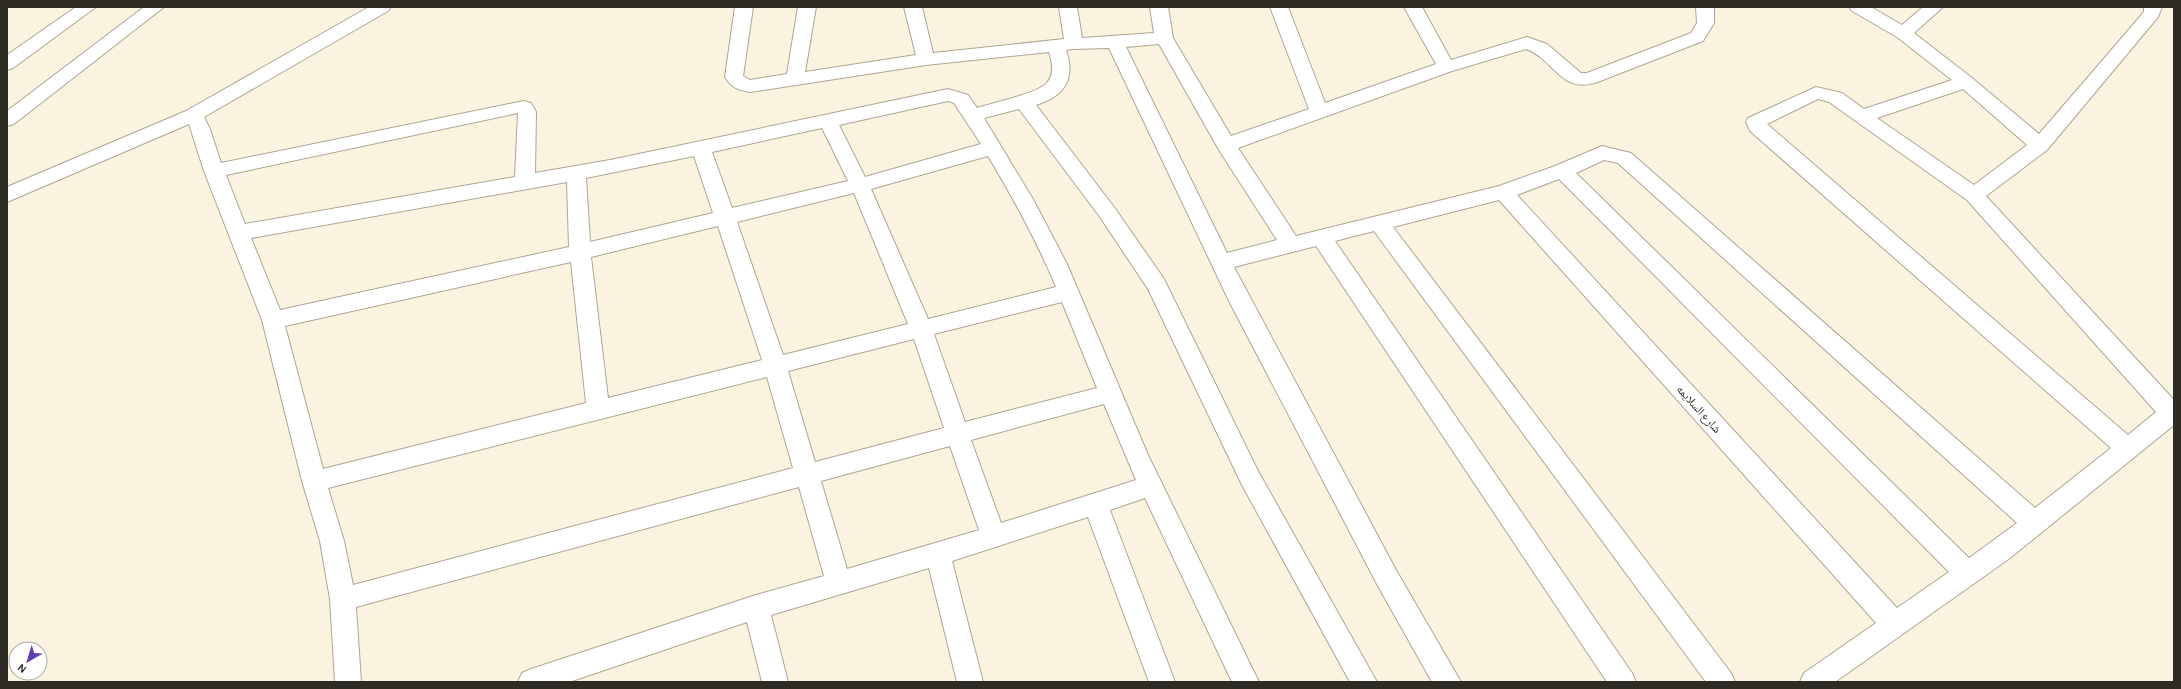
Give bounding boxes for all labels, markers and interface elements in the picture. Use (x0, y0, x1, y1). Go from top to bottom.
street label: شارع السلايمه (1673, 383, 1724, 437)
north arrow (8, 641, 48, 681)
text: N (16, 662, 29, 675)

